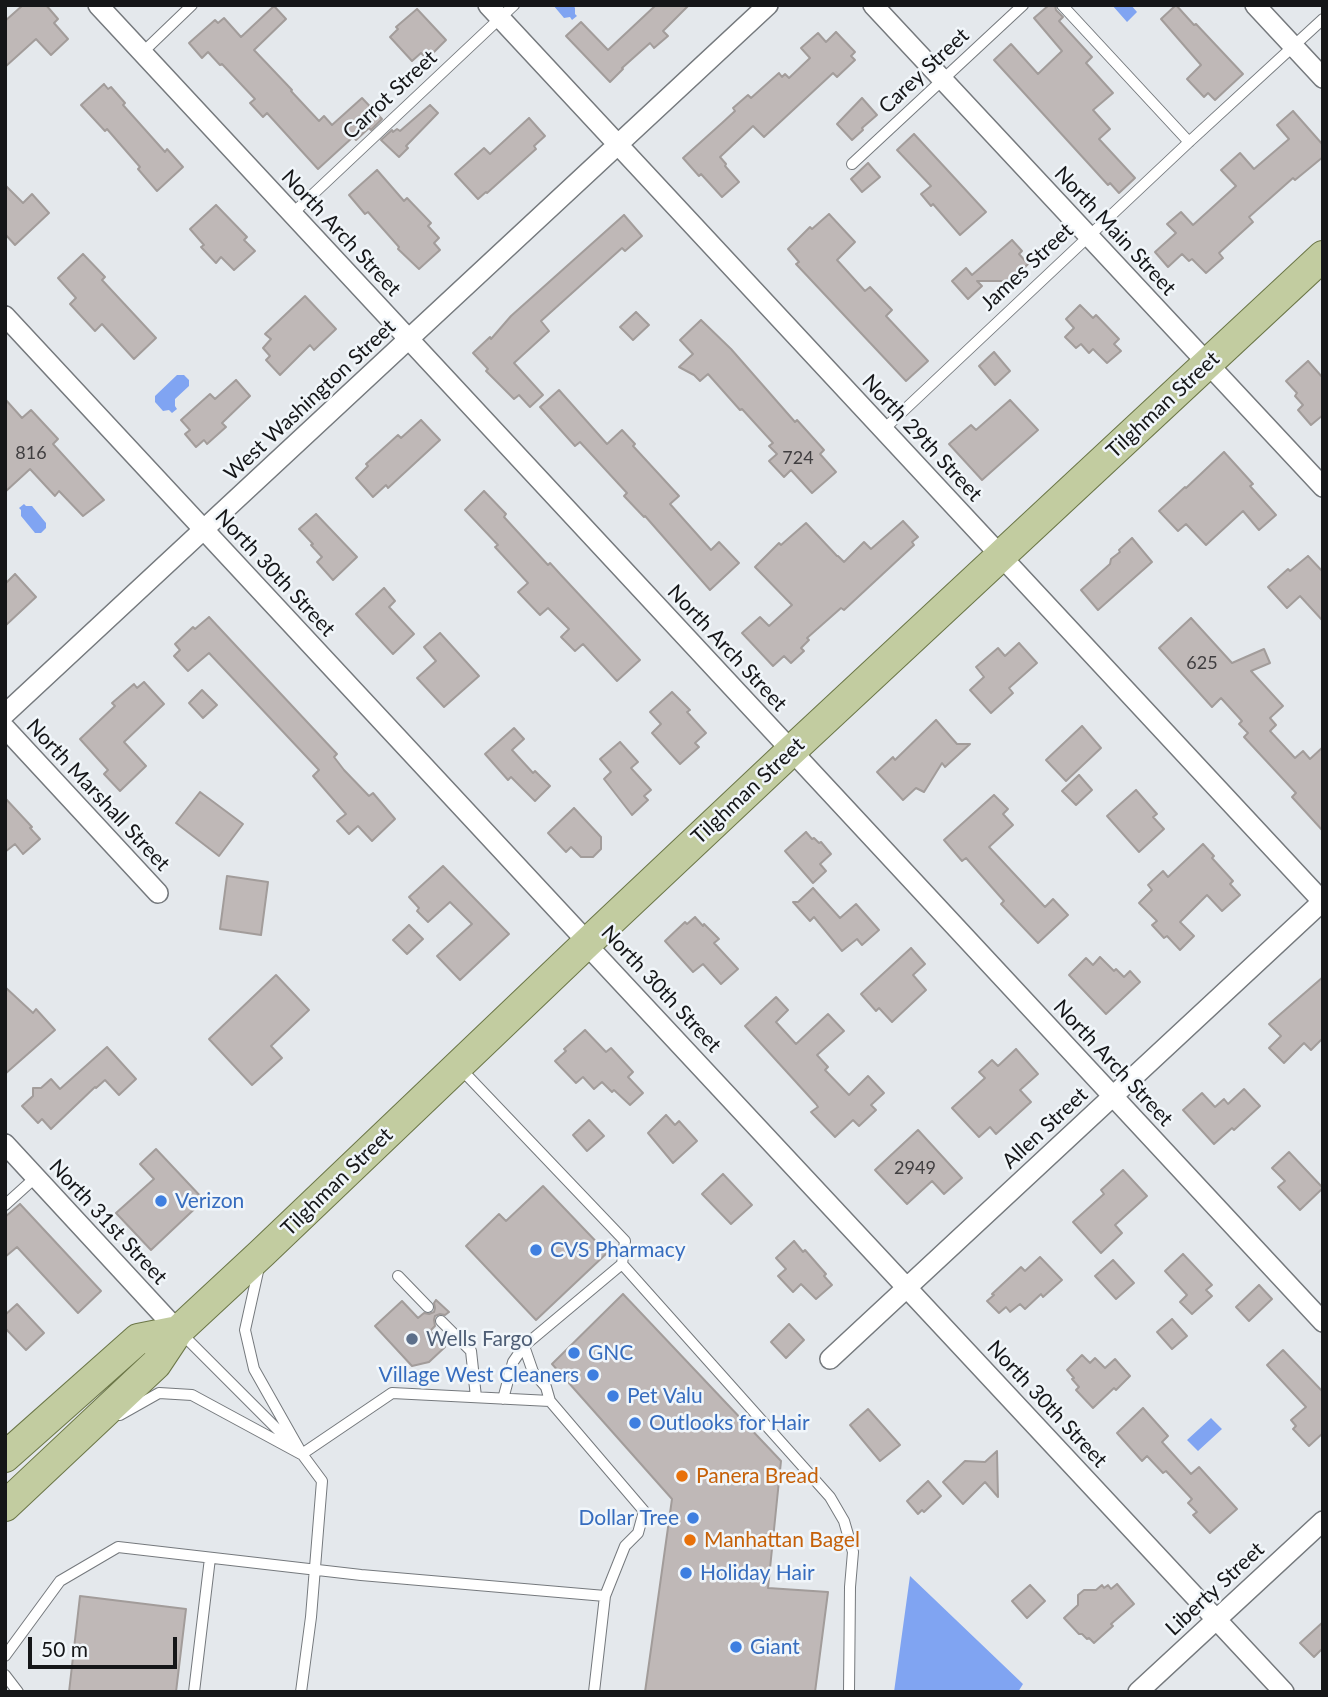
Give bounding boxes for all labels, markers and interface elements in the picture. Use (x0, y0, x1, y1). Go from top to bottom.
street label: Carey Street (874, 23, 974, 119)
street label: Carrot Street (338, 45, 442, 145)
street label: North Main Street (1049, 161, 1181, 301)
street label: North Arch Street (276, 165, 406, 301)
street label: James Street (976, 218, 1078, 316)
street label: West Washington Street (219, 314, 401, 486)
street label: Tilghman Street (1101, 346, 1225, 464)
street label: North 29th Street (857, 369, 987, 507)
house number: 816 (15, 442, 47, 464)
house number: 724 (782, 447, 814, 469)
street label: North 30th Street (210, 504, 340, 642)
street label: North Arch Street (662, 580, 792, 716)
house number: 625 (1186, 652, 1218, 674)
street label: North Marshall Street (21, 714, 175, 876)
street label: Tilghman Street (686, 732, 810, 850)
street label: North 30th Street (596, 920, 726, 1058)
street label: North Arch Street (1048, 995, 1178, 1131)
street label: Allen Street (997, 1082, 1093, 1174)
street label: Tilghman Street (276, 1123, 398, 1241)
street label: North 31st Street (44, 1154, 172, 1290)
house number: 2949 (894, 1157, 936, 1179)
place label: Verizon (175, 1188, 244, 1214)
marker: Verizon (153, 1193, 169, 1209)
place label: CVS Pharmacy (550, 1237, 686, 1263)
marker: CVS Pharmacy (528, 1242, 544, 1258)
place label: Wells Fargo (426, 1326, 533, 1352)
marker: Wells Fargo (404, 1331, 420, 1347)
street label: North 30th Street (982, 1335, 1112, 1473)
place label: GNC (588, 1340, 633, 1366)
marker: GNC (566, 1345, 582, 1361)
place label: Village West Cleaners (379, 1362, 579, 1388)
marker: Village West Cleaners (585, 1367, 601, 1383)
place label: Pet Valu (627, 1383, 703, 1409)
marker: Pet Valu (605, 1388, 621, 1404)
place label: Outlooks for Hair (649, 1410, 810, 1436)
marker: Outlooks for Hair (627, 1415, 643, 1431)
place label: Panera Bread (696, 1463, 819, 1489)
marker: Panera Bread (674, 1468, 690, 1484)
place label: Dollar Tree (578, 1505, 679, 1531)
marker: Dollar Tree (685, 1510, 701, 1526)
place label: Manhattan Bagel (704, 1527, 860, 1553)
marker: Manhattan Bagel (682, 1532, 698, 1548)
street label: Liberty Street (1161, 1537, 1269, 1641)
place label: Holiday Hair (700, 1560, 815, 1586)
marker: Holiday Hair (678, 1565, 694, 1581)
scale bar (32, 1624, 180, 1668)
place label: Giant (750, 1634, 800, 1660)
text: 50 m (41, 1636, 88, 1661)
marker: Giant (728, 1639, 744, 1655)

